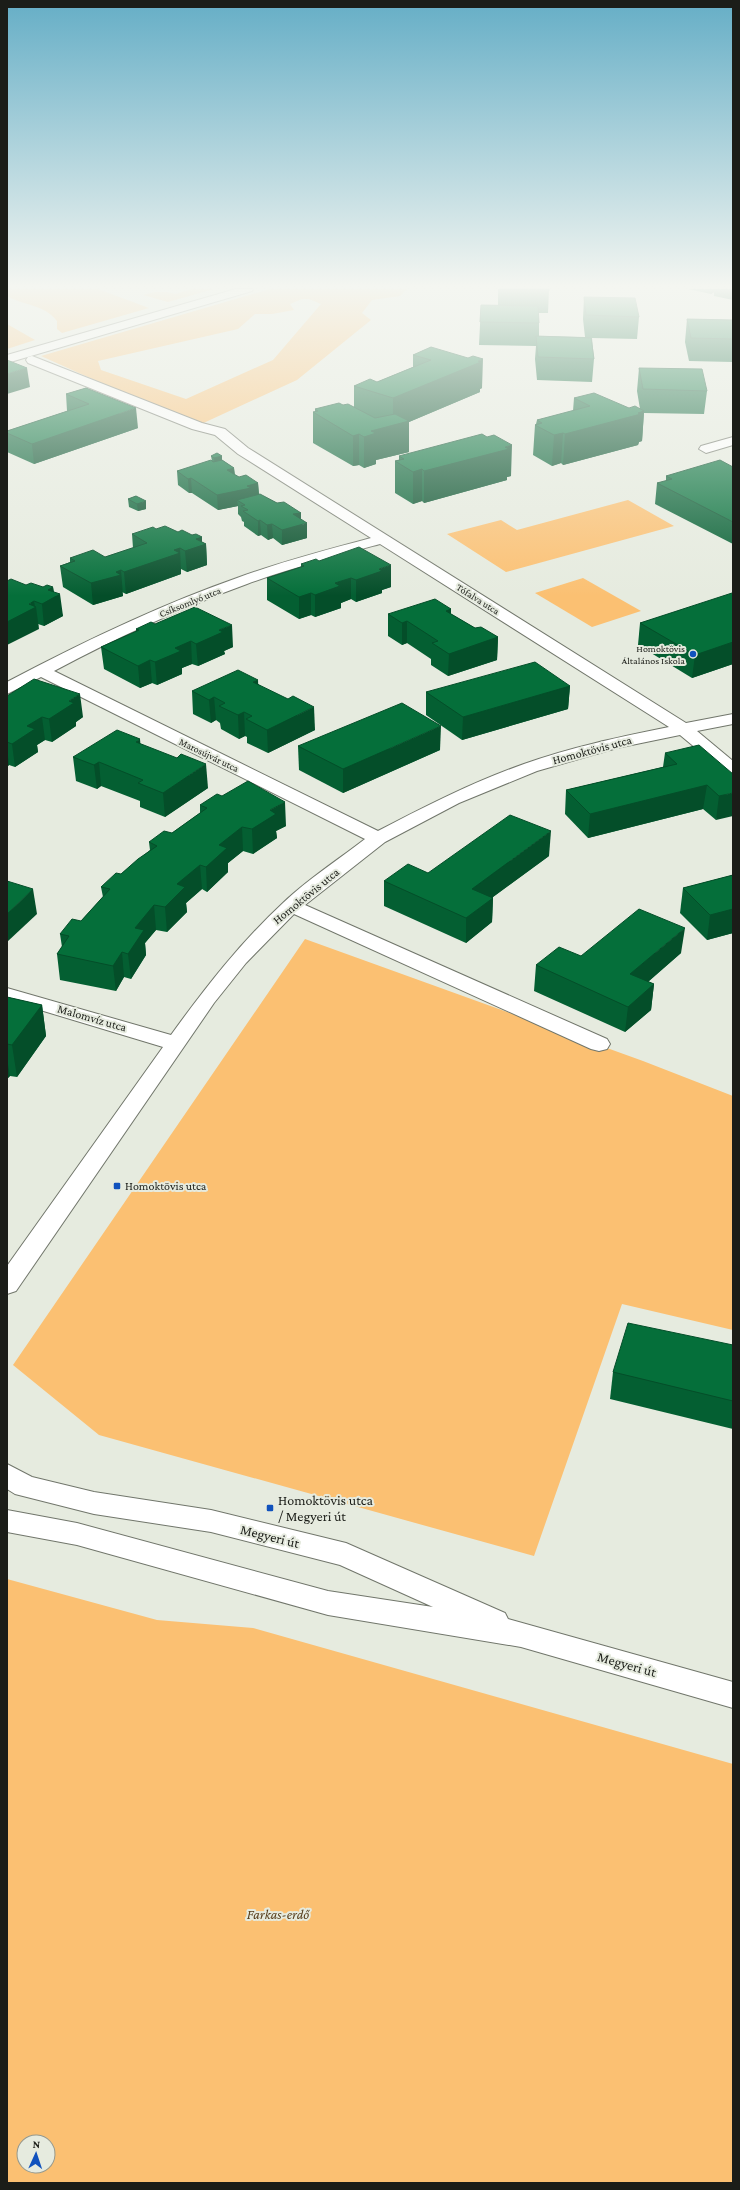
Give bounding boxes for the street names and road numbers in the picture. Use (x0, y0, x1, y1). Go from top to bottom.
street label: Tófalva utca (454, 581, 502, 617)
street label: Csíksomlyó utca (158, 585, 223, 619)
street label: Homoktövis utca (551, 733, 634, 767)
street label: Marosújvár utca (177, 736, 241, 775)
street label: Homoktövis utca (270, 865, 342, 927)
street label: Malomvíz utca (56, 1001, 129, 1035)
street label: Megyeri út (239, 1521, 302, 1551)
street label: Megyeri út (596, 1648, 659, 1680)

